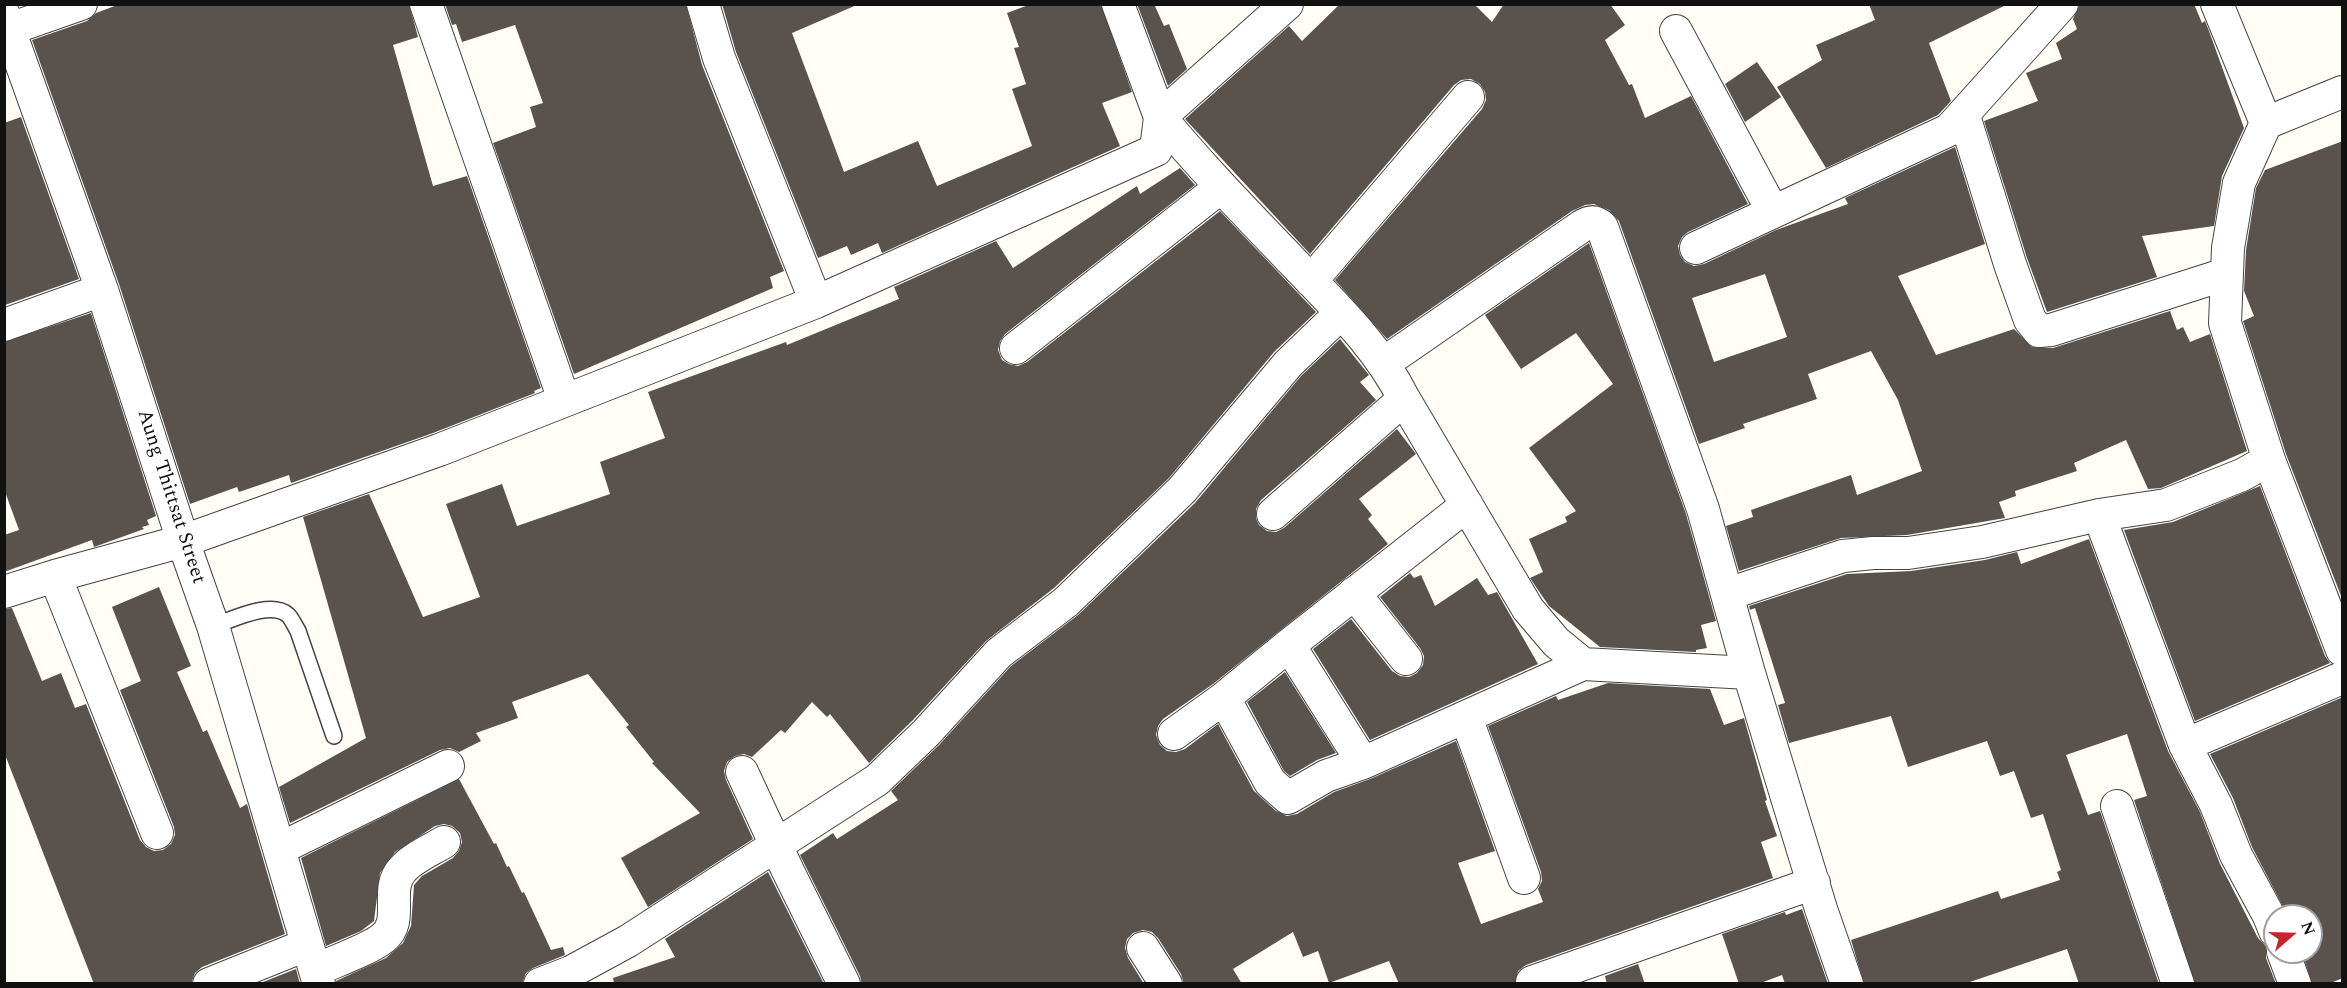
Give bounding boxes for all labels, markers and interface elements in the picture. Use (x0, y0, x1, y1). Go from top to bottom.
street label: Aung Thittsat Street (131, 407, 209, 587)
north arrow (2263, 904, 2323, 964)
text: N (2295, 918, 2322, 939)

